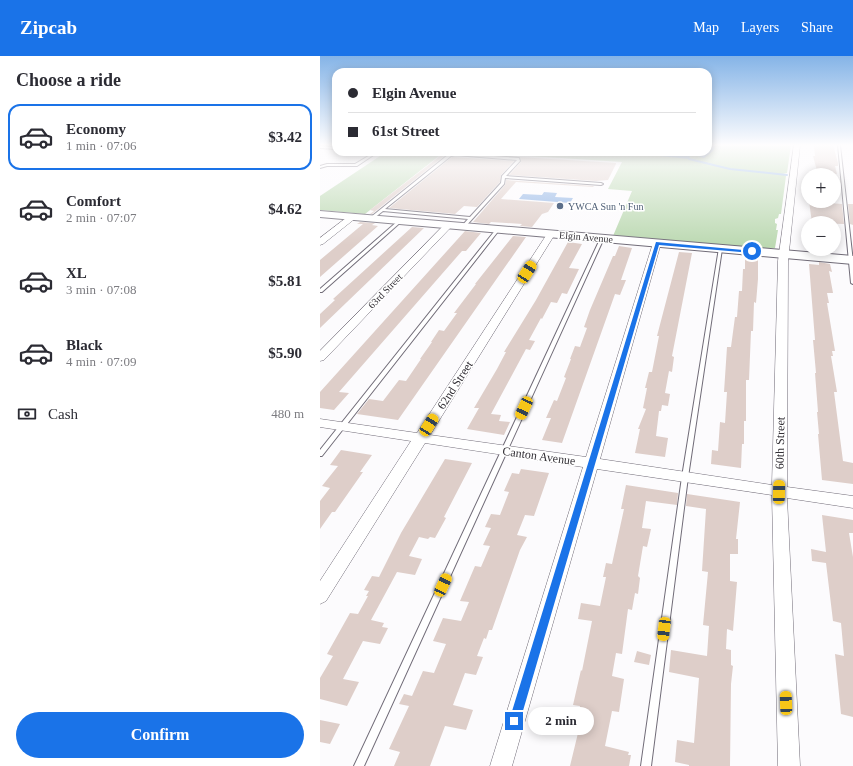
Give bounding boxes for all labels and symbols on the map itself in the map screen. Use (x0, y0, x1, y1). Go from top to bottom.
marker: YWCA Sun 'n Fun (555, 201, 565, 211)
place label: YWCA Sun 'n Fun (568, 201, 643, 212)
street label: Elgin Avenue (559, 229, 614, 245)
route start (743, 242, 761, 260)
car (515, 259, 539, 285)
street label: 63rd Street (366, 271, 404, 311)
street label: 62nd Street (434, 358, 476, 412)
car (513, 395, 535, 421)
car (418, 412, 440, 438)
street label: 60th Street (773, 416, 787, 469)
street label: Canton Avenue (502, 444, 576, 468)
car (773, 480, 785, 504)
car (432, 572, 454, 598)
car (657, 616, 671, 642)
car (780, 691, 792, 715)
callout: 2 min (528, 707, 594, 735)
route end (505, 712, 523, 730)

